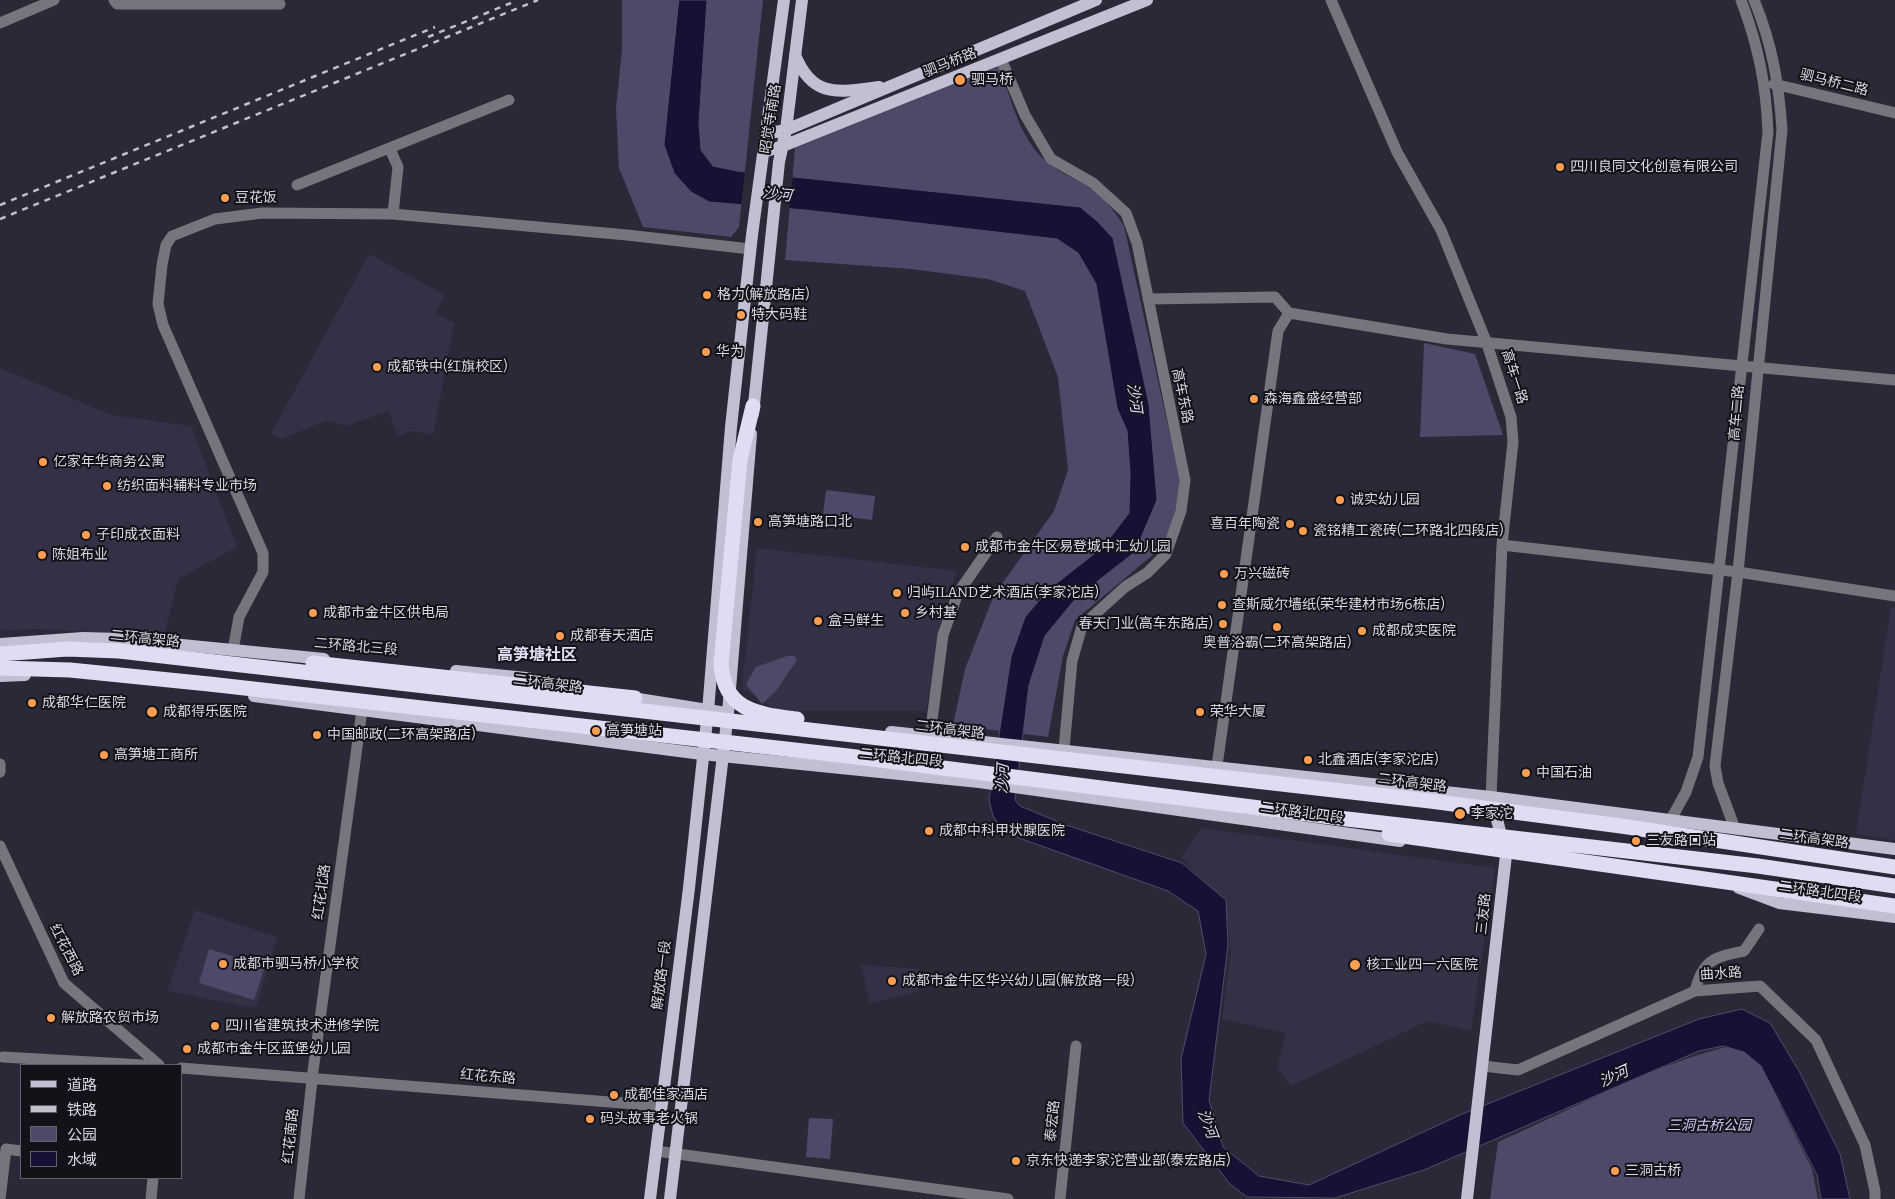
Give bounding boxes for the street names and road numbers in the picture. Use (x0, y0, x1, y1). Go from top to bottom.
street label: 驷马桥路 (921, 45, 979, 81)
street label: 驷马桥二路 (1798, 66, 1870, 100)
street label: 昭觉寺南路 (757, 83, 785, 155)
street label: 高车一路 (1497, 348, 1531, 406)
street label: 高车东路 (1168, 367, 1196, 425)
street label: 高车二路 (1726, 384, 1748, 442)
street label: 二环高架路 (109, 627, 181, 651)
street label: 二环路北三段 (313, 635, 399, 659)
street label: 二环高架路 (512, 671, 584, 697)
street label: 二环高架路 (914, 717, 986, 743)
street label: 二环路北四段 (858, 745, 944, 771)
street label: 二环高架路 (1376, 770, 1448, 796)
street label: 二环路北四段 (1259, 799, 1345, 827)
street label: 二环高架路 (1778, 826, 1850, 852)
street label: 红花北路 (310, 863, 334, 921)
street label: 二环路北四段 (1777, 878, 1863, 906)
street label: 三友路 (1473, 892, 1495, 936)
street label: 红花西路 (46, 921, 86, 979)
street label: 解放路一段 (649, 939, 675, 1011)
street label: 曲水路 (1699, 964, 1743, 984)
street label: 红花东路 (459, 1066, 517, 1088)
street label: 泰宏路 (1042, 1099, 1064, 1143)
street label: 红花南路 (280, 1107, 302, 1165)

